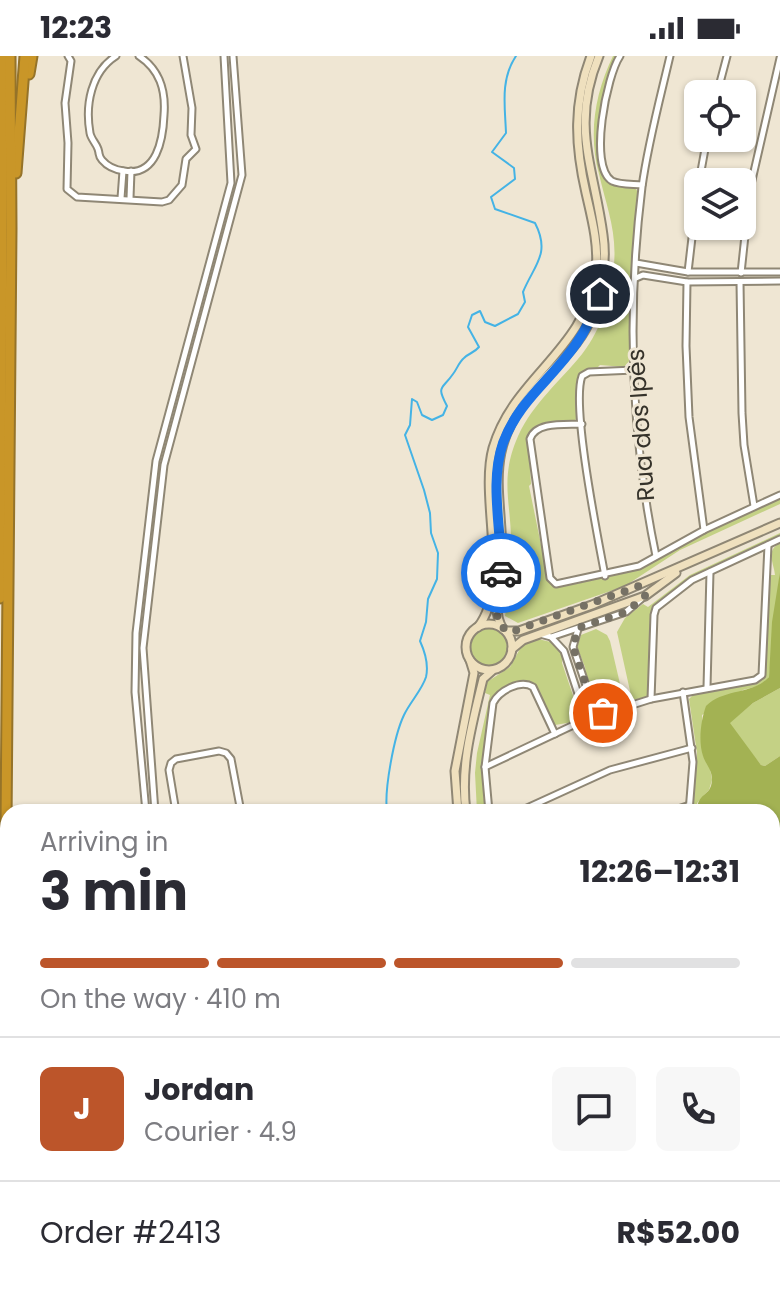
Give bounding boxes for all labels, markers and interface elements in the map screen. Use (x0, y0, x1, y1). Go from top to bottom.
text: 12:23 (40, 6, 112, 49)
map controls (684, 80, 756, 240)
button: locate (684, 80, 756, 152)
button: layers (684, 168, 756, 240)
pin (566, 260, 634, 328)
icon: home (578, 272, 622, 316)
street label: Rua dos Ipês (619, 348, 662, 502)
courier (461, 533, 541, 613)
icon: car (479, 551, 523, 595)
pin (569, 679, 637, 747)
icon: bag (581, 691, 625, 735)
text: Arriving in (40, 824, 169, 860)
text: 12:26–12:31 (580, 850, 740, 893)
text: 3 min (40, 855, 188, 928)
text: On the way · 410 m (40, 981, 281, 1017)
button: chat (552, 1067, 636, 1151)
button: phone (656, 1067, 740, 1151)
text: Jordan (144, 1068, 254, 1111)
text: J (73, 1087, 91, 1130)
text: Courier · 4.9 (144, 1114, 297, 1150)
text: Order #2413 (40, 1211, 221, 1254)
text: R$52.00 (616, 1211, 740, 1254)

